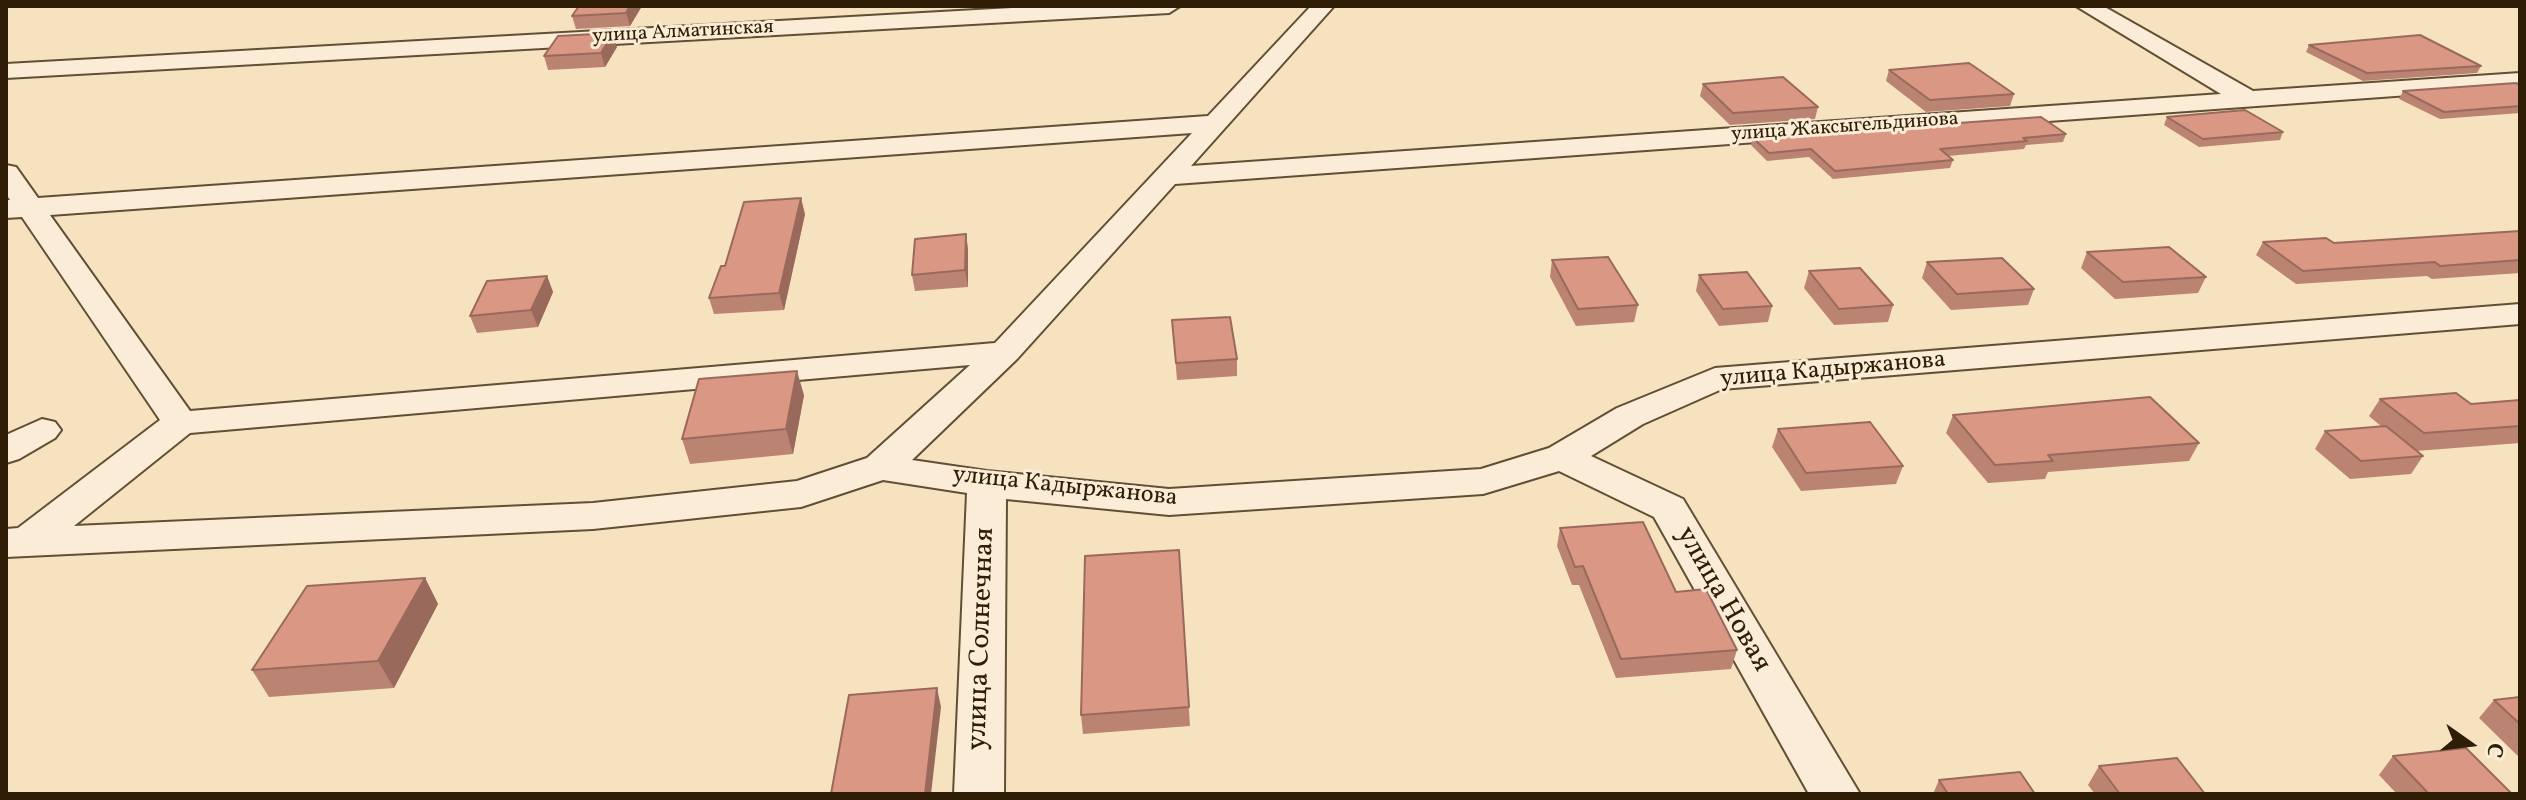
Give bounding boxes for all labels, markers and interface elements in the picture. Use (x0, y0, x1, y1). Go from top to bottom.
street label: улица Алматинская (592, 16, 774, 50)
street label: улица Жаксыгельдинова (1730, 108, 1960, 148)
street label: улица Кадыржанова (1719, 347, 1947, 395)
street label: улица Кадыржанова (951, 462, 1179, 514)
street label: улица Новая (1667, 521, 1777, 679)
street label: улица Солнечная (962, 527, 1004, 751)
north arrow (2430, 704, 2510, 784)
text: С (2477, 739, 2511, 761)

